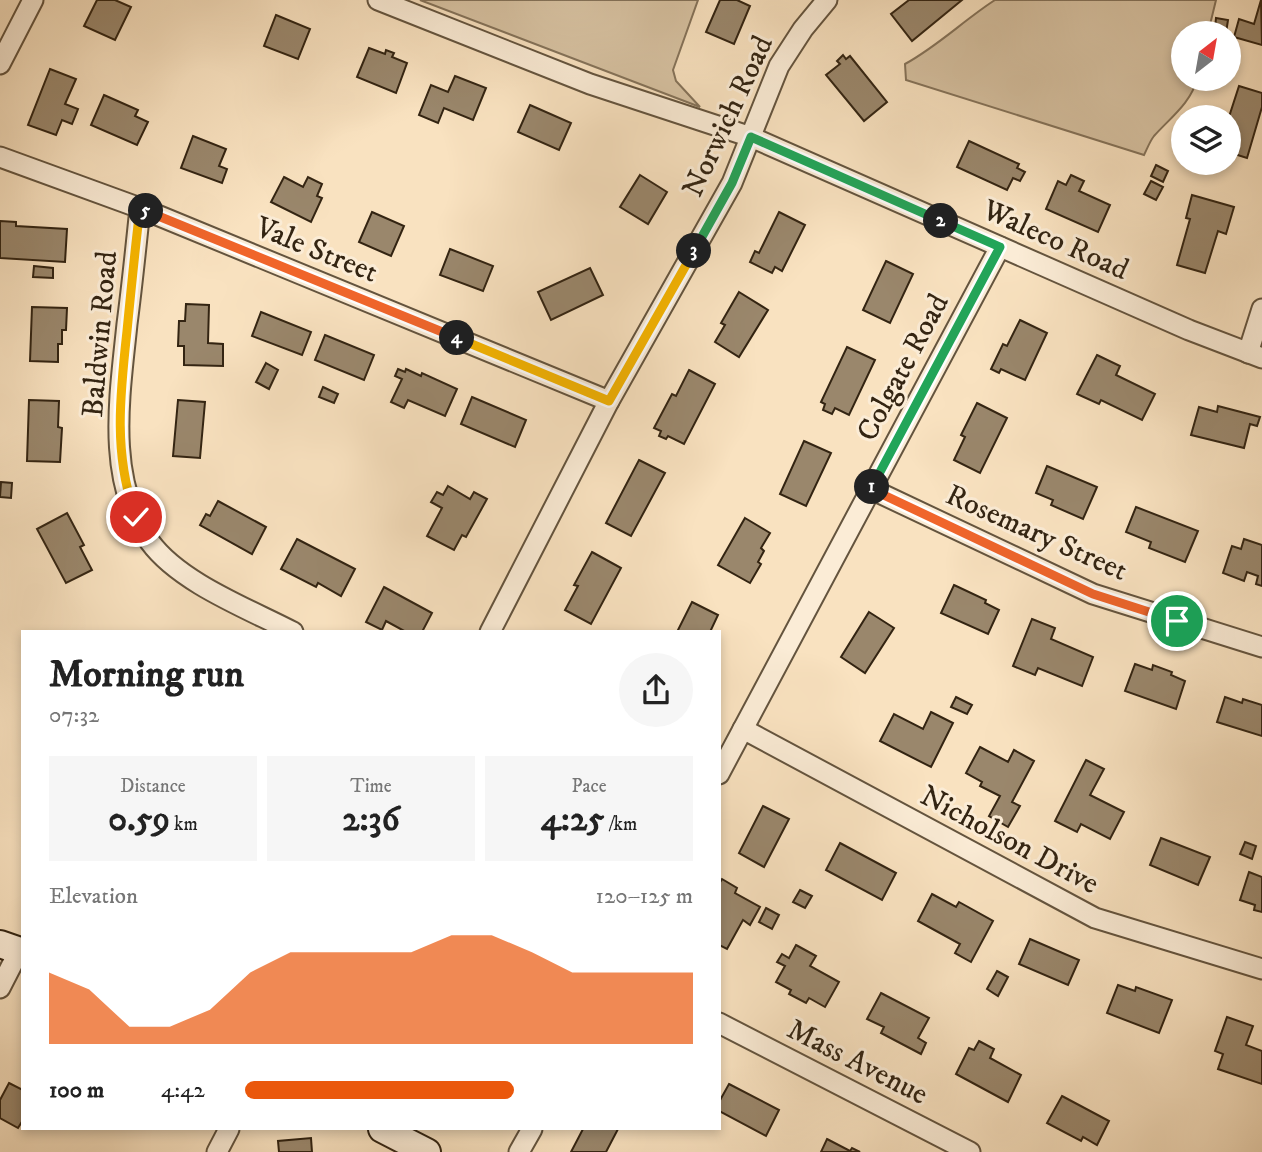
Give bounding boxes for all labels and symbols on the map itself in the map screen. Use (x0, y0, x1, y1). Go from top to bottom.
north arrow (1171, 21, 1241, 91)
street label: Norwich Road (675, 30, 782, 203)
street label: Waleco Road (976, 191, 1134, 289)
pin: 5 (128, 194, 164, 228)
pin: 2 (923, 204, 958, 238)
street label: Vale Street (249, 209, 383, 292)
pin: 3 (676, 233, 712, 268)
street label: Baldwin Road (75, 249, 126, 419)
street label: Colgate Road (849, 288, 958, 448)
pin: 4 (440, 320, 475, 356)
pin: 1 (854, 470, 890, 504)
street label: Rosemary Street (940, 477, 1133, 590)
pin (106, 487, 166, 547)
pin (1147, 591, 1207, 651)
street label: Nicholson Drive (914, 778, 1105, 903)
street label: Mass Avenue (781, 1011, 934, 1114)

